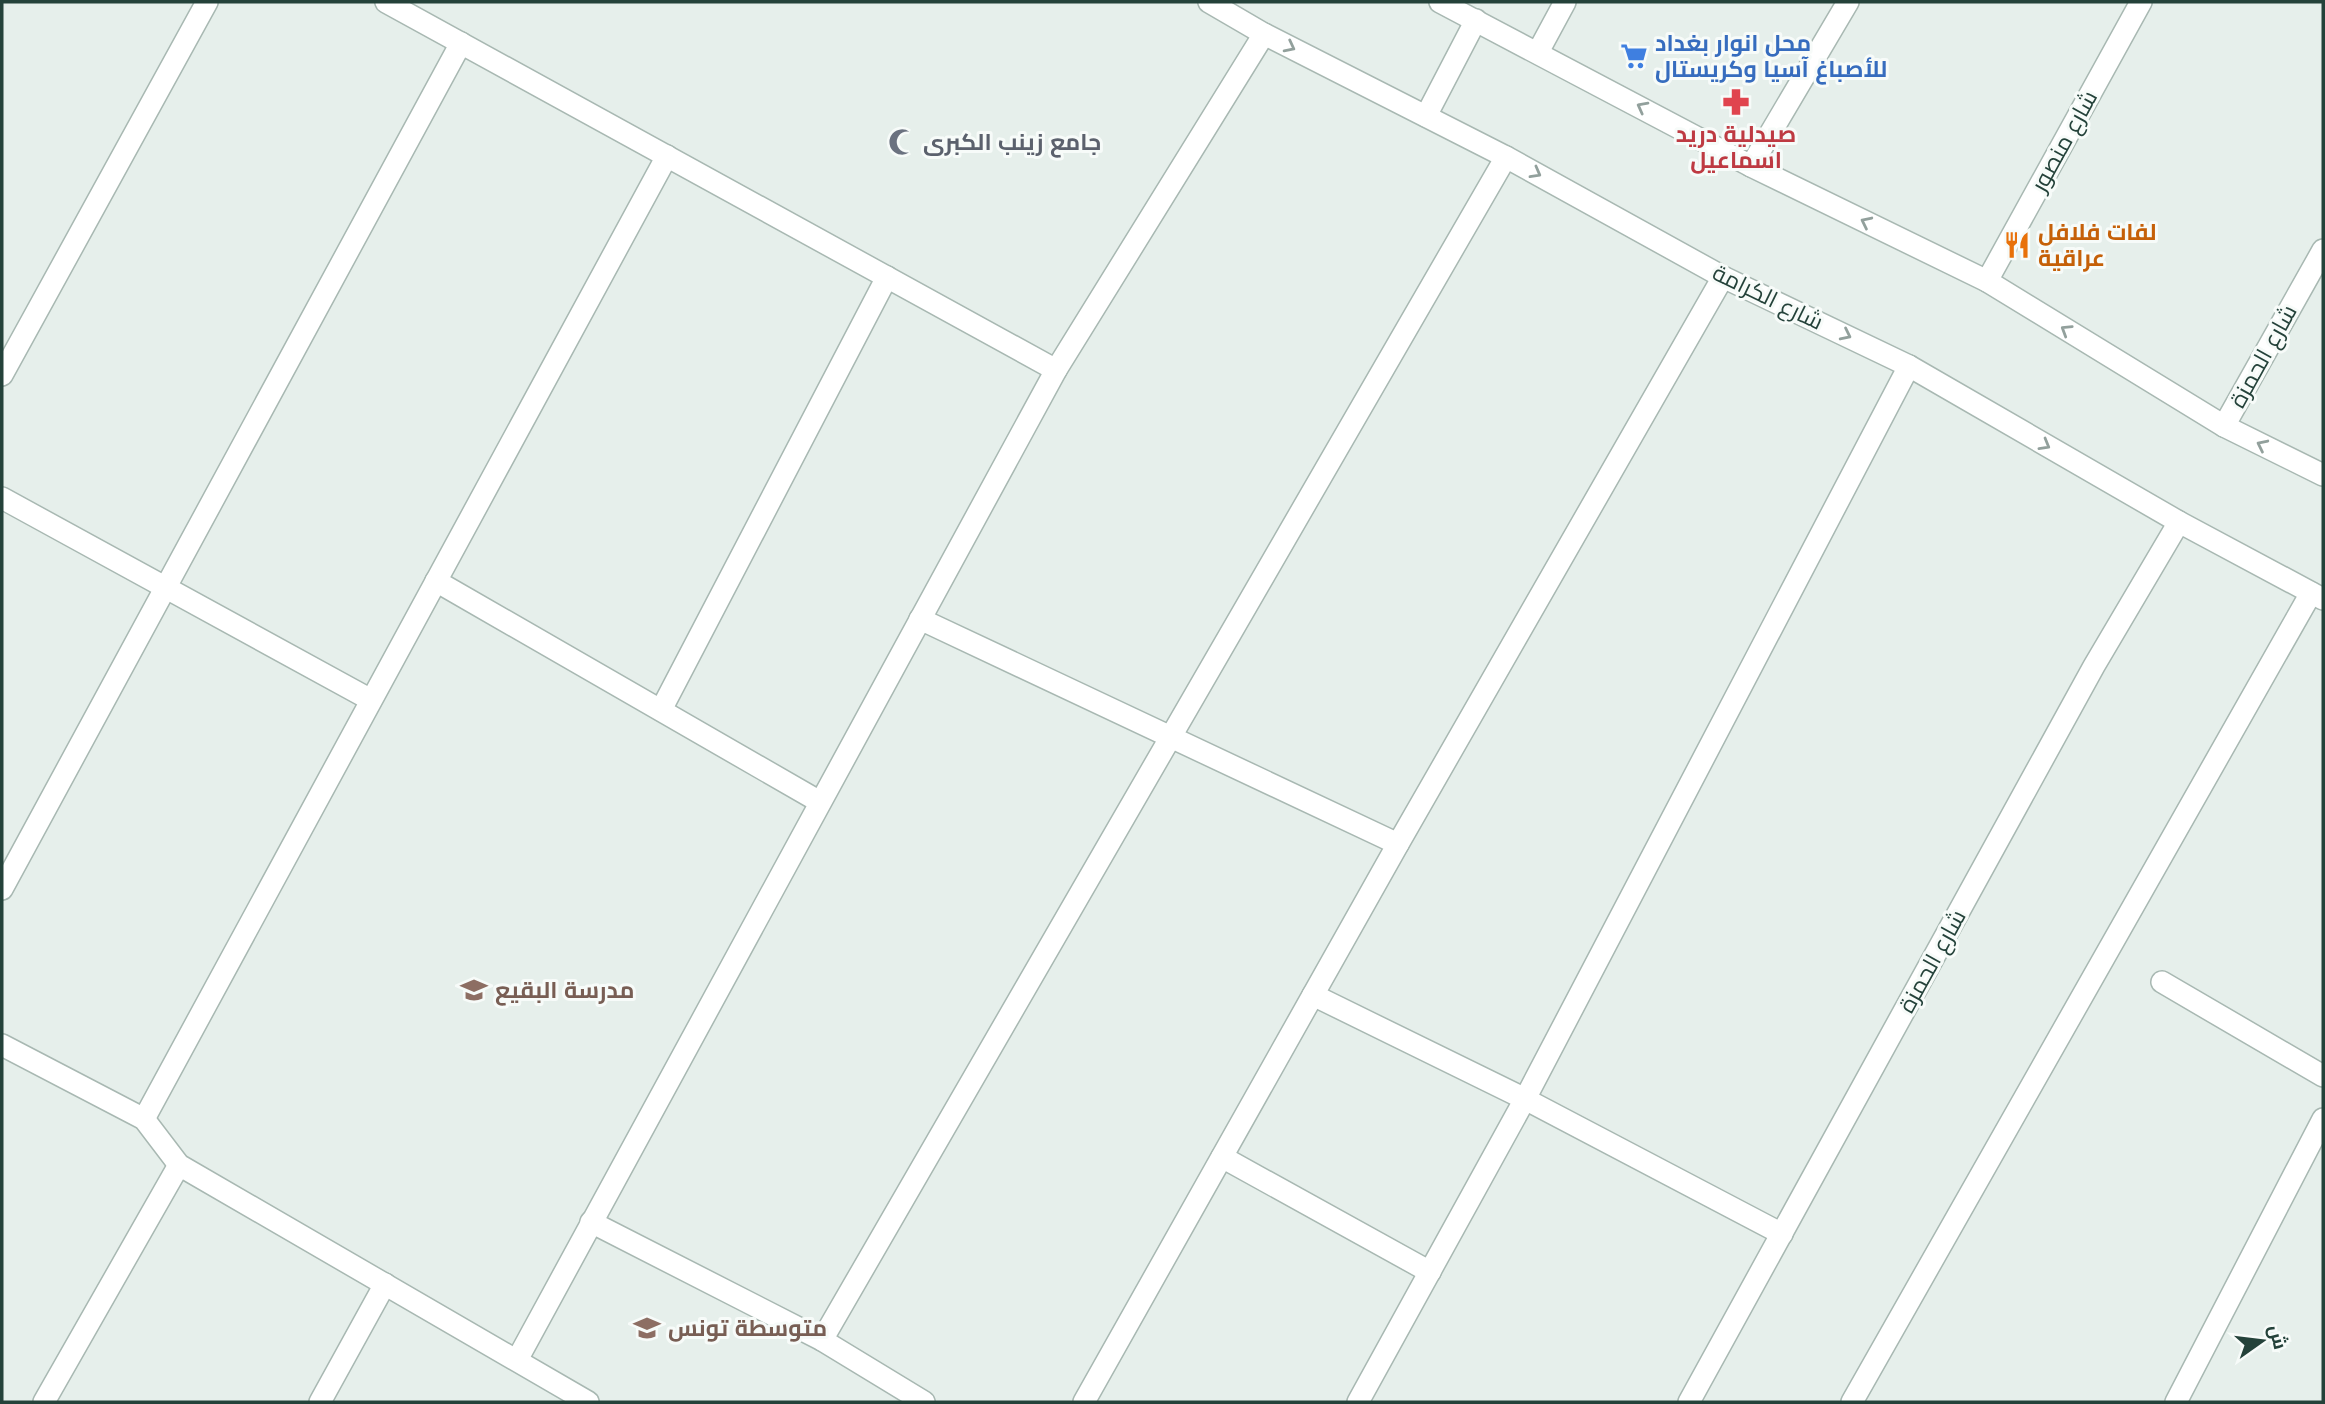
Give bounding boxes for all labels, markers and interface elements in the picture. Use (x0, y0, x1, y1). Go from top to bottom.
place label: محل انوار بغداد للأصباغ آسيا وكريستال (1655, 30, 1887, 85)
one-way arrow (1283, 38, 1295, 52)
supermarket icon: محل انوار بغداد للأصباغ آسيا وكريستال (1619, 41, 1649, 71)
street label: شارع منصور (2025, 86, 2105, 199)
pharmacy icon: صيدلية دريد اسماعيل (1721, 87, 1751, 117)
one-way arrow (1636, 102, 1649, 116)
place label: صيدلية دريد اسماعيل (1676, 121, 1796, 174)
mosque icon: جامع زينب الكبرى (887, 127, 917, 157)
place label: جامع زينب الكبرى (923, 129, 1101, 158)
one-way arrow (1528, 165, 1541, 178)
one-way arrow (1861, 216, 1873, 230)
place label: لفات فلافل عراقية (2038, 219, 2157, 272)
restaurant icon: لفات فلافل عراقية (2002, 230, 2032, 260)
street label: شارع الكرامة (1707, 259, 1828, 338)
street label: شارع الحمزة (2224, 300, 2304, 413)
one-way arrow (2061, 325, 2074, 338)
one-way arrow (1839, 327, 1851, 341)
one-way arrow (2037, 436, 2050, 449)
one-way arrow (2257, 440, 2269, 454)
street label: شارع الحمزة (1893, 905, 1973, 1018)
school or university icon: مدرسة البقيع (459, 975, 489, 1005)
place label: مدرسة البقيع (495, 977, 634, 1006)
north arrow (2227, 1306, 2297, 1376)
school or university icon: متوسطة تونس (632, 1313, 662, 1343)
place label: متوسطة تونس (668, 1315, 827, 1342)
text: ش (2264, 1323, 2291, 1352)

